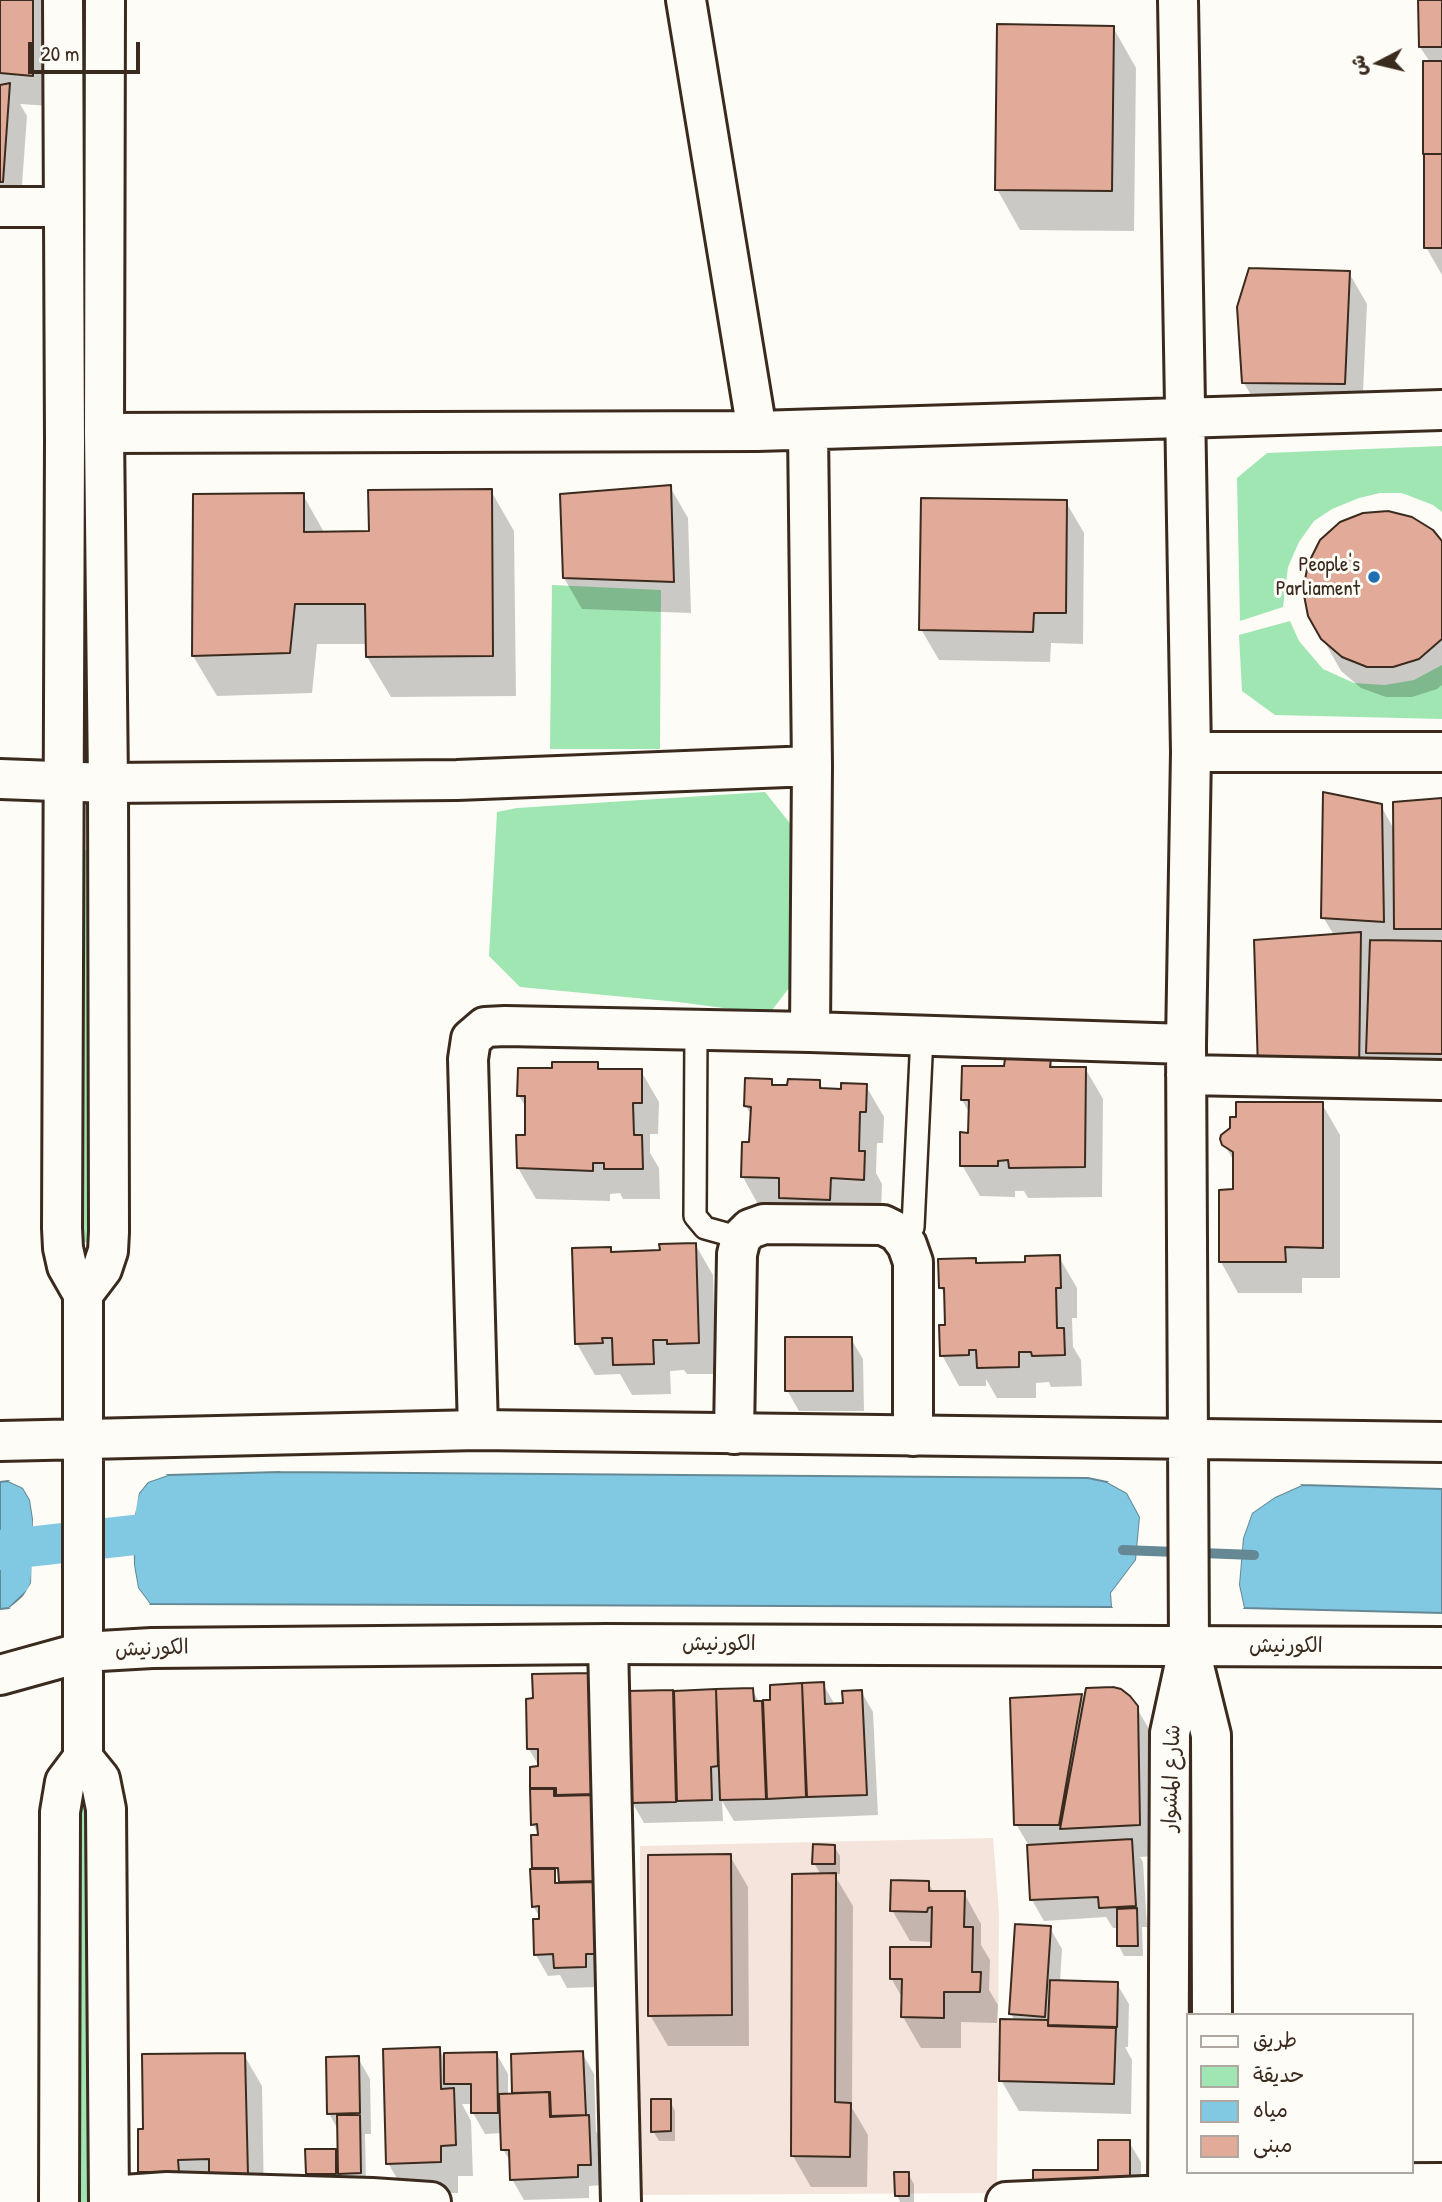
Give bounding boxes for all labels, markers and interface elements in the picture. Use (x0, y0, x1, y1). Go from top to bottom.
scale bar (32, 28, 144, 72)
north arrow (1344, 28, 1414, 98)
text: 20 m (41, 39, 79, 68)
text: ش (1344, 54, 1372, 78)
place label: People's Parliament (1276, 552, 1360, 602)
marker: People's Parliament (1366, 569, 1382, 585)
street label: الكورنيش (682, 1631, 756, 1657)
street label: الكورنيش (1249, 1633, 1323, 1659)
street label: الكورنيش (115, 1635, 189, 1663)
street label: شارع المشوار (1158, 1724, 1186, 1832)
legend (1186, 2013, 1414, 2174)
text: طريق (1253, 2025, 1297, 2054)
text: حديقة (1253, 2060, 1304, 2089)
text: مياه (1253, 2095, 1288, 2124)
text: مبنى (1253, 2130, 1292, 2159)

